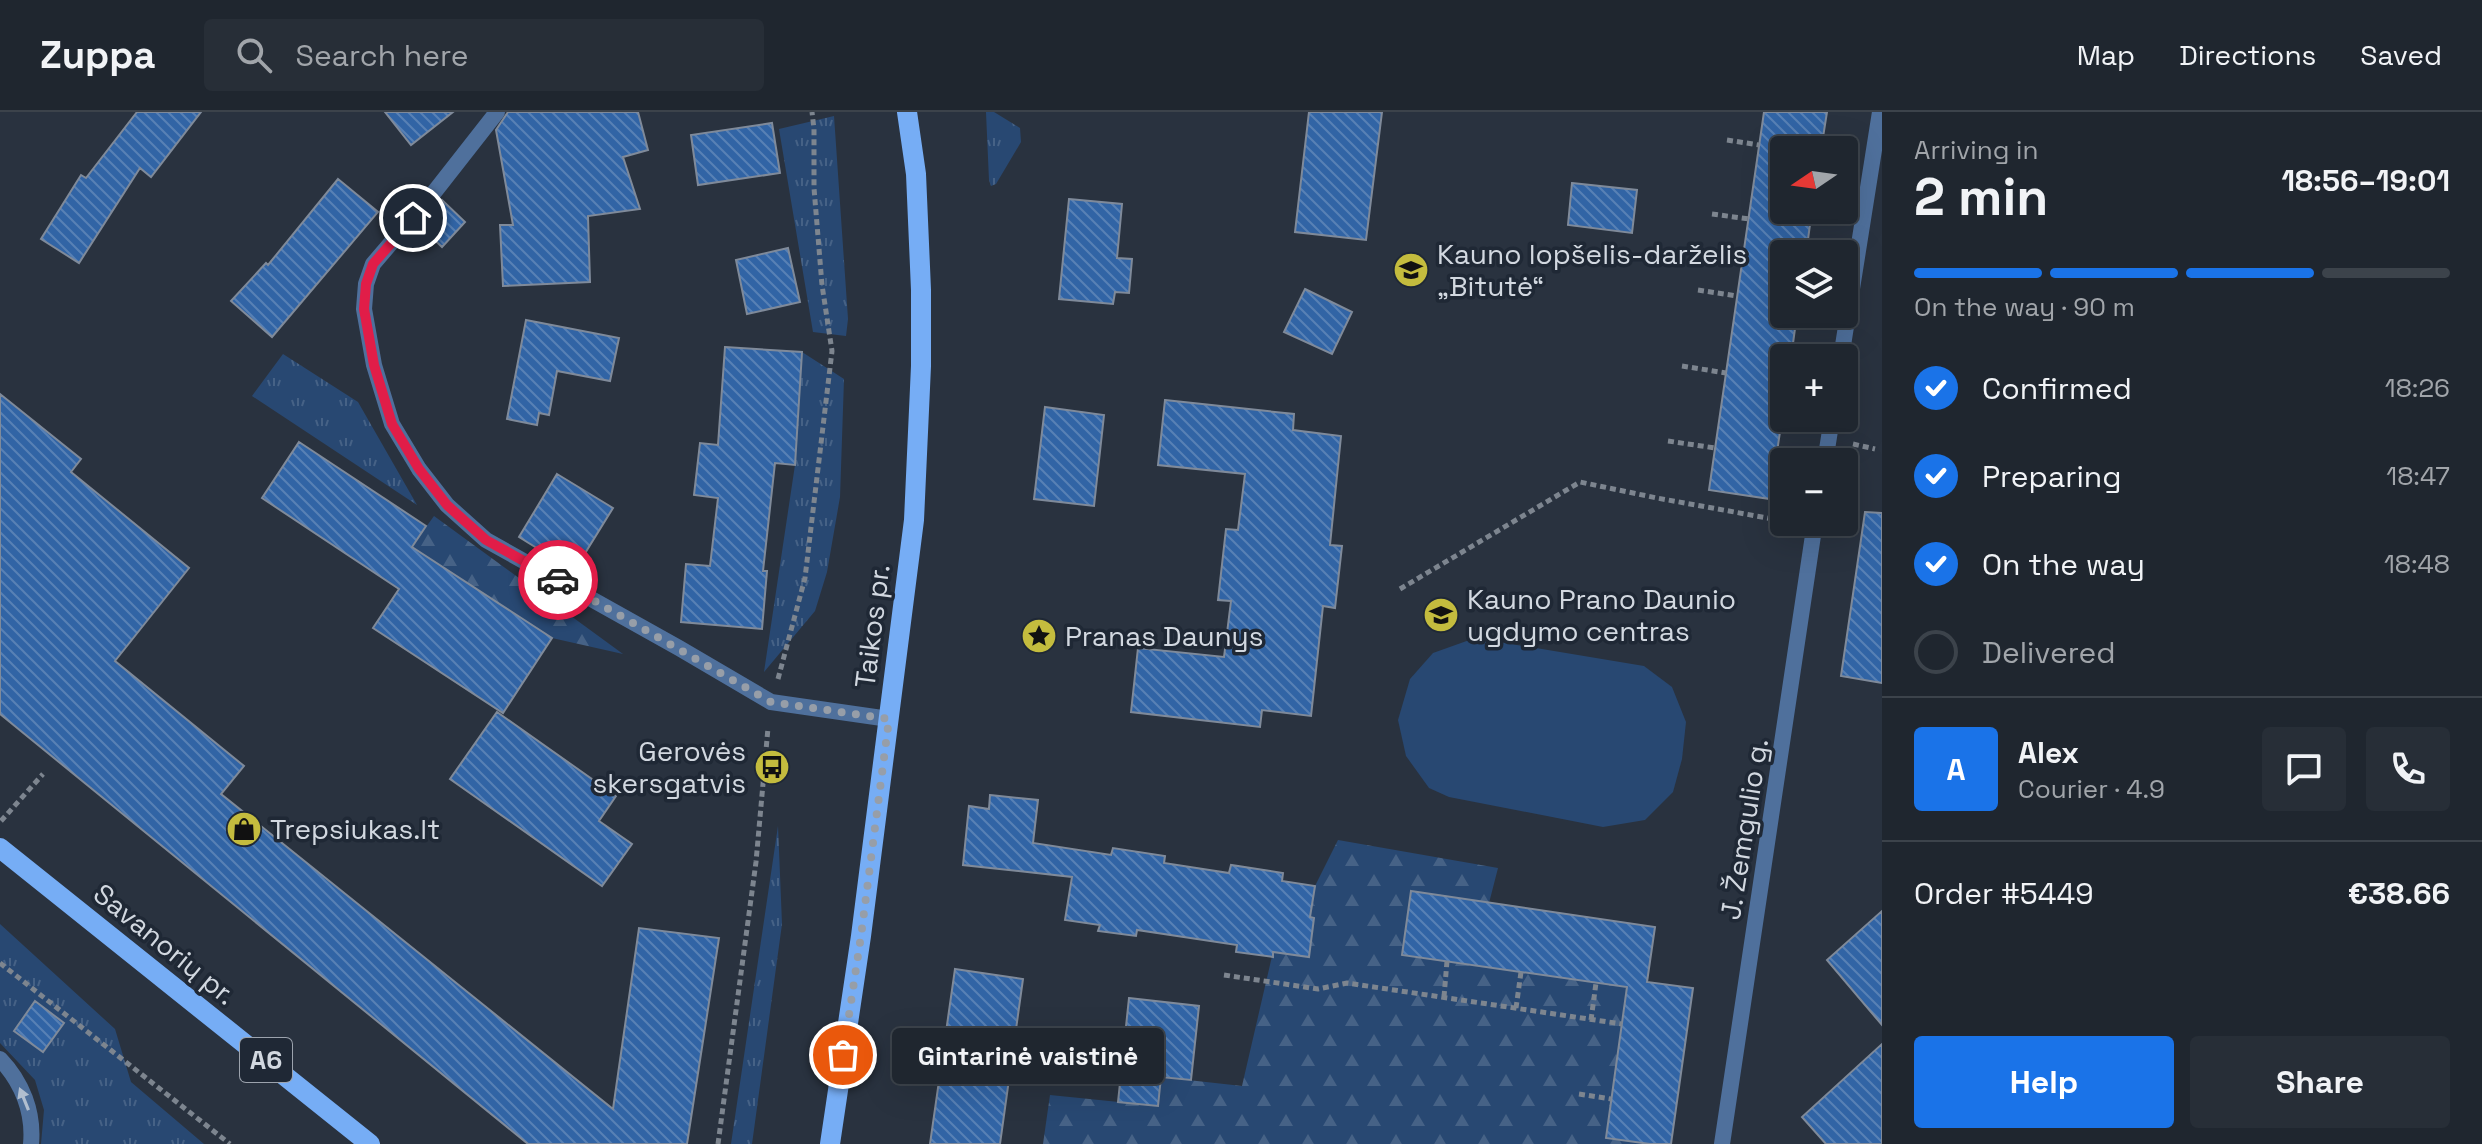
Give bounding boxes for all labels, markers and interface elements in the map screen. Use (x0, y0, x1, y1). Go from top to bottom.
search box (204, 19, 764, 91)
text: Zuppa (40, 31, 156, 79)
icon: search (232, 33, 276, 77)
text: Search here (296, 36, 468, 75)
text: Map (2077, 37, 2135, 73)
text: Directions (2179, 37, 2316, 73)
text: Saved (2360, 37, 2442, 73)
text: Arriving in (1914, 133, 2038, 167)
north arrow (1770, 136, 1858, 224)
map controls (1770, 136, 1858, 536)
text: 18:56–19:01 (2281, 161, 2450, 200)
text: 2 min (1914, 164, 2048, 230)
pin (379, 184, 447, 252)
icon: home (391, 196, 435, 240)
place label: Kauno lopšelis-darželis „Bitutė“ (1437, 236, 1747, 304)
button: layers (1770, 240, 1858, 328)
school or university icon: Kauno lopšelis-darželis „Bitutė“ (1392, 251, 1430, 289)
text: On the way · 90 m (1914, 290, 2135, 324)
button: + (1770, 344, 1858, 432)
icon: check (1914, 366, 1958, 410)
text: Confirmed (1982, 369, 2132, 408)
text: 18:26 (2385, 371, 2450, 405)
button: − (1770, 448, 1858, 536)
icon: check (1914, 454, 1958, 498)
text: Preparing (1982, 457, 2121, 496)
text: 18:47 (2386, 459, 2450, 493)
courier (518, 540, 598, 620)
icon: check (1914, 542, 1958, 586)
text: On the way (1982, 545, 2145, 584)
text: 18:48 (2384, 547, 2450, 581)
icon: car (536, 558, 580, 602)
street label: Taikos pr. (847, 562, 897, 690)
place label: Kauno Prano Daunio ugdymo centras (1467, 581, 1736, 649)
school or university icon: Kauno Prano Daunio ugdymo centras (1422, 596, 1460, 634)
place icon: Pranas Daunys (1020, 617, 1058, 655)
place label: Pranas Daunys (1065, 618, 1263, 654)
text: Delivered (1982, 633, 2116, 672)
button: chat (2262, 727, 2346, 811)
button: phone (2366, 727, 2450, 811)
place label: Gerovės skersgatvis (593, 733, 746, 801)
text: Alex (2018, 733, 2079, 772)
street label: J. Žemgulio g. (1712, 736, 1776, 922)
bus stop icon: Gerovės skersgatvis (753, 748, 791, 786)
text: A (1946, 750, 1966, 789)
text: Courier · 4.9 (2018, 772, 2165, 806)
shop icon: Trepsiukas.lt (225, 810, 263, 848)
place label: Trepsiukas.lt (270, 811, 440, 847)
text: Order #5449 (1914, 874, 2094, 913)
text: €38.66 (2348, 874, 2450, 913)
street label: Savanorių pr. (86, 875, 244, 1013)
pin (809, 1021, 877, 1089)
callout: Gintarinė vaistinė (891, 1027, 1163, 1083)
icon: bag (821, 1033, 865, 1077)
button: Help (1914, 1036, 2174, 1128)
button: Share (2190, 1036, 2450, 1128)
road number: A6 (240, 1038, 292, 1082)
text: Gintarinė vaistinė (918, 1039, 1138, 1073)
one-way arrow (17, 1086, 30, 1110)

